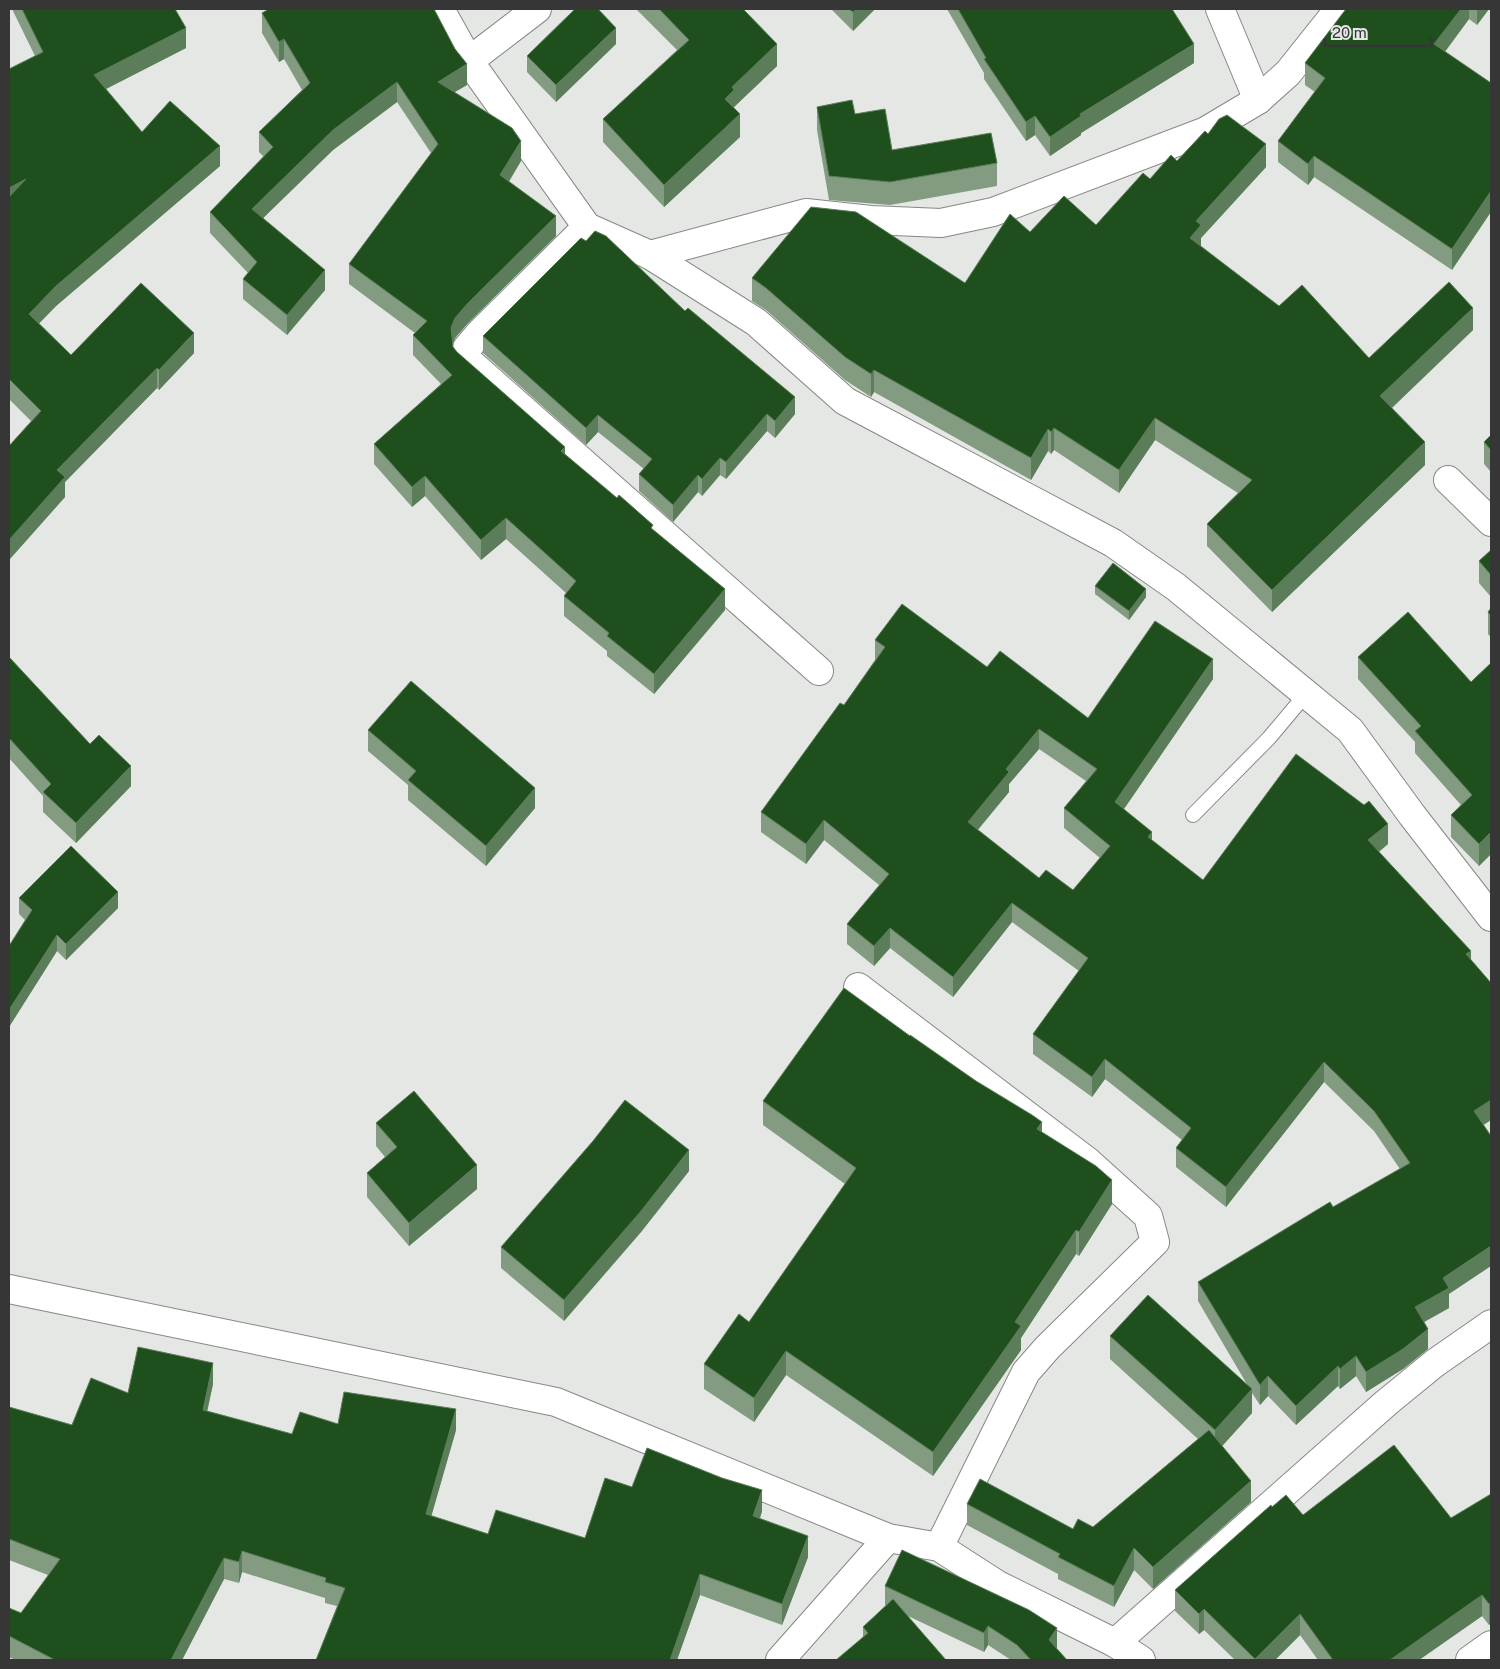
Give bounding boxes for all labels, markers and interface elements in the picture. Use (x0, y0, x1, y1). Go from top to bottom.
scale bar (1325, 15, 1431, 47)
text: 20 m (1332, 24, 1367, 41)

